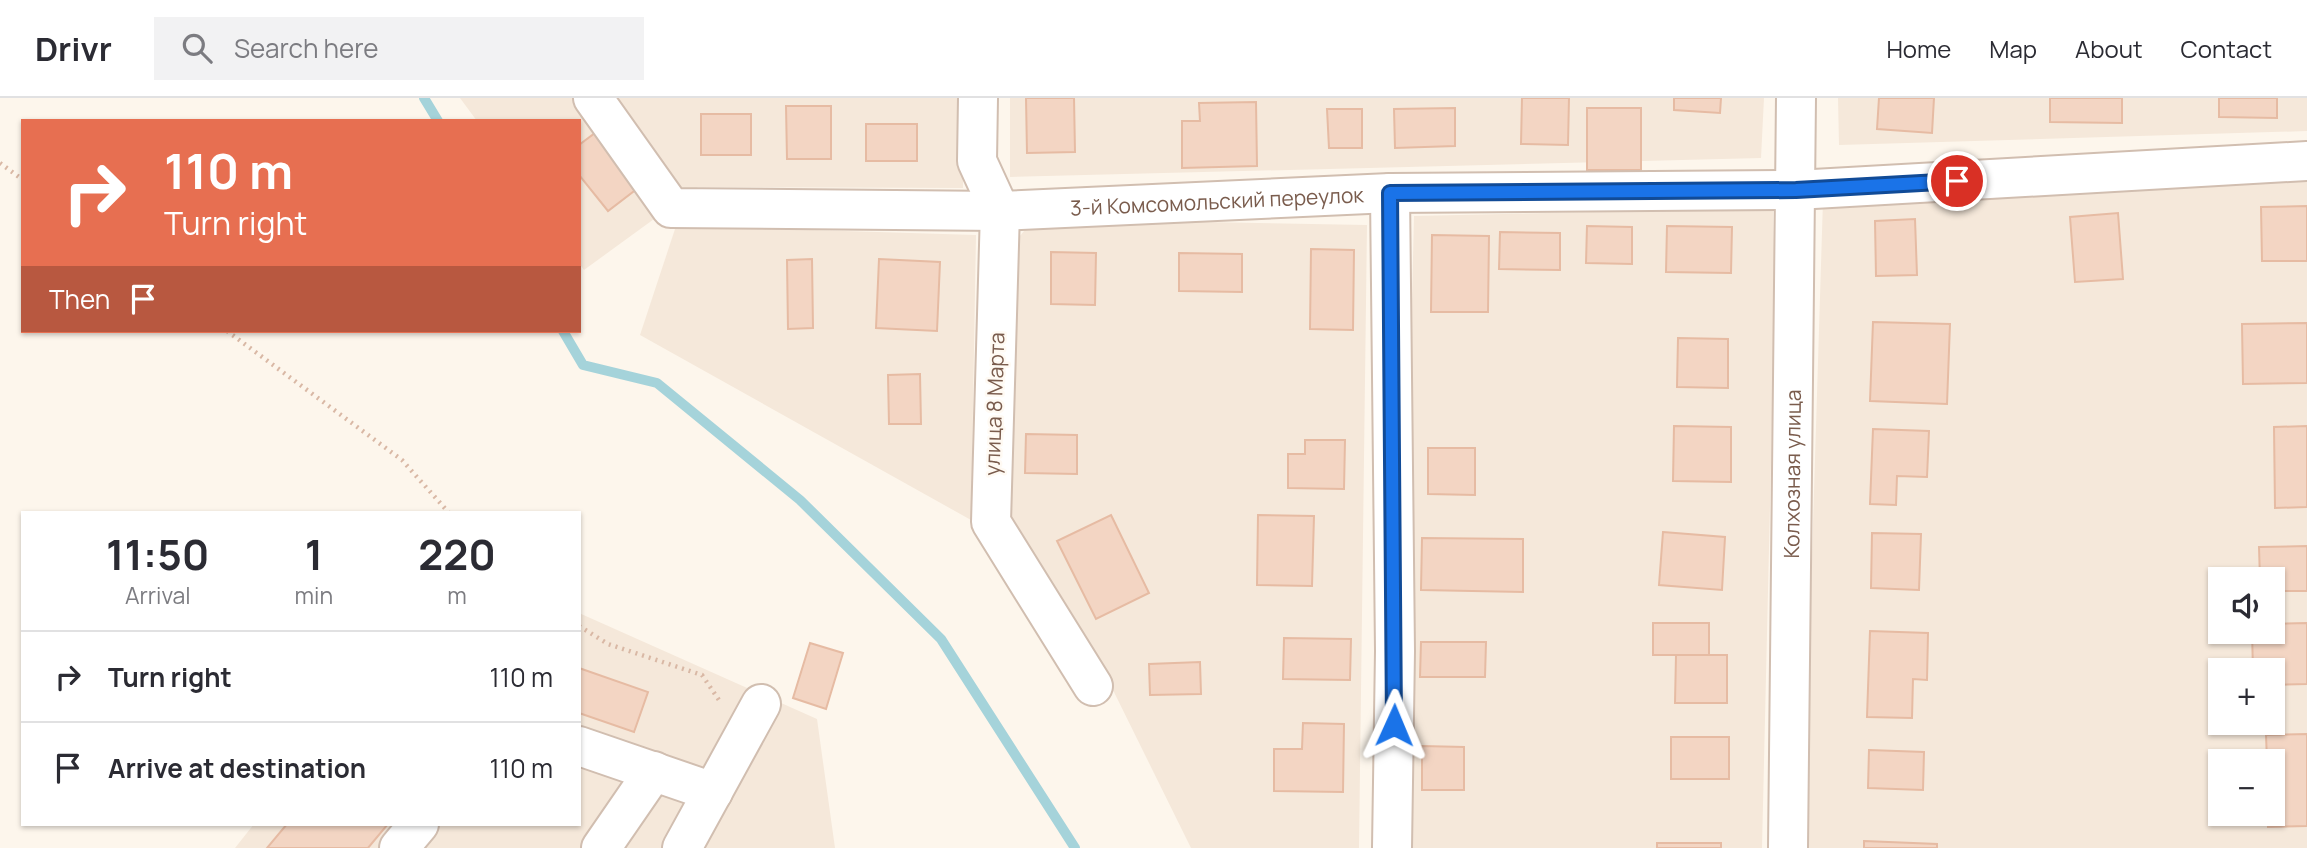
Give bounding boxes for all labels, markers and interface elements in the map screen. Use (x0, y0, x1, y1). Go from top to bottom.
search box (154, 17, 644, 80)
text: Drivr (35, 26, 112, 71)
icon: search (178, 29, 216, 67)
text: Search here (234, 30, 378, 66)
text: Home (1886, 32, 1951, 65)
text: Map (1989, 32, 2037, 65)
text: About (2075, 32, 2143, 65)
text: Contact (2181, 32, 2272, 65)
text: 110 m (164, 137, 293, 204)
icon: right (49, 147, 140, 238)
pin (1927, 151, 1987, 211)
icon: arrive (1938, 162, 1976, 200)
street label: 3-й Комсомольский переулок (1070, 180, 1365, 222)
text: Turn right (164, 201, 307, 245)
icon: arrive (124, 280, 162, 318)
text: Then (49, 281, 110, 317)
street label: улица 8 Марта (978, 332, 1010, 476)
street label: Колхозная улица (1777, 389, 1807, 559)
text: 11:50 (106, 525, 210, 583)
text: 1 (305, 525, 323, 583)
text: 220 (418, 525, 496, 583)
map controls (2208, 567, 2285, 826)
button: sound (2208, 567, 2285, 644)
text: Arrival (125, 579, 191, 611)
text: min (295, 579, 333, 611)
text: m (447, 579, 467, 611)
icon: right (49, 658, 87, 696)
button: + (2208, 658, 2285, 735)
text: Turn right (108, 659, 232, 695)
text: 110 m (490, 659, 553, 695)
position arrow (1357, 688, 1431, 762)
icon: arrive (49, 749, 87, 787)
button: − (2208, 749, 2285, 826)
text: Arrive at destination (108, 750, 366, 786)
text: 110 m (490, 750, 553, 786)

